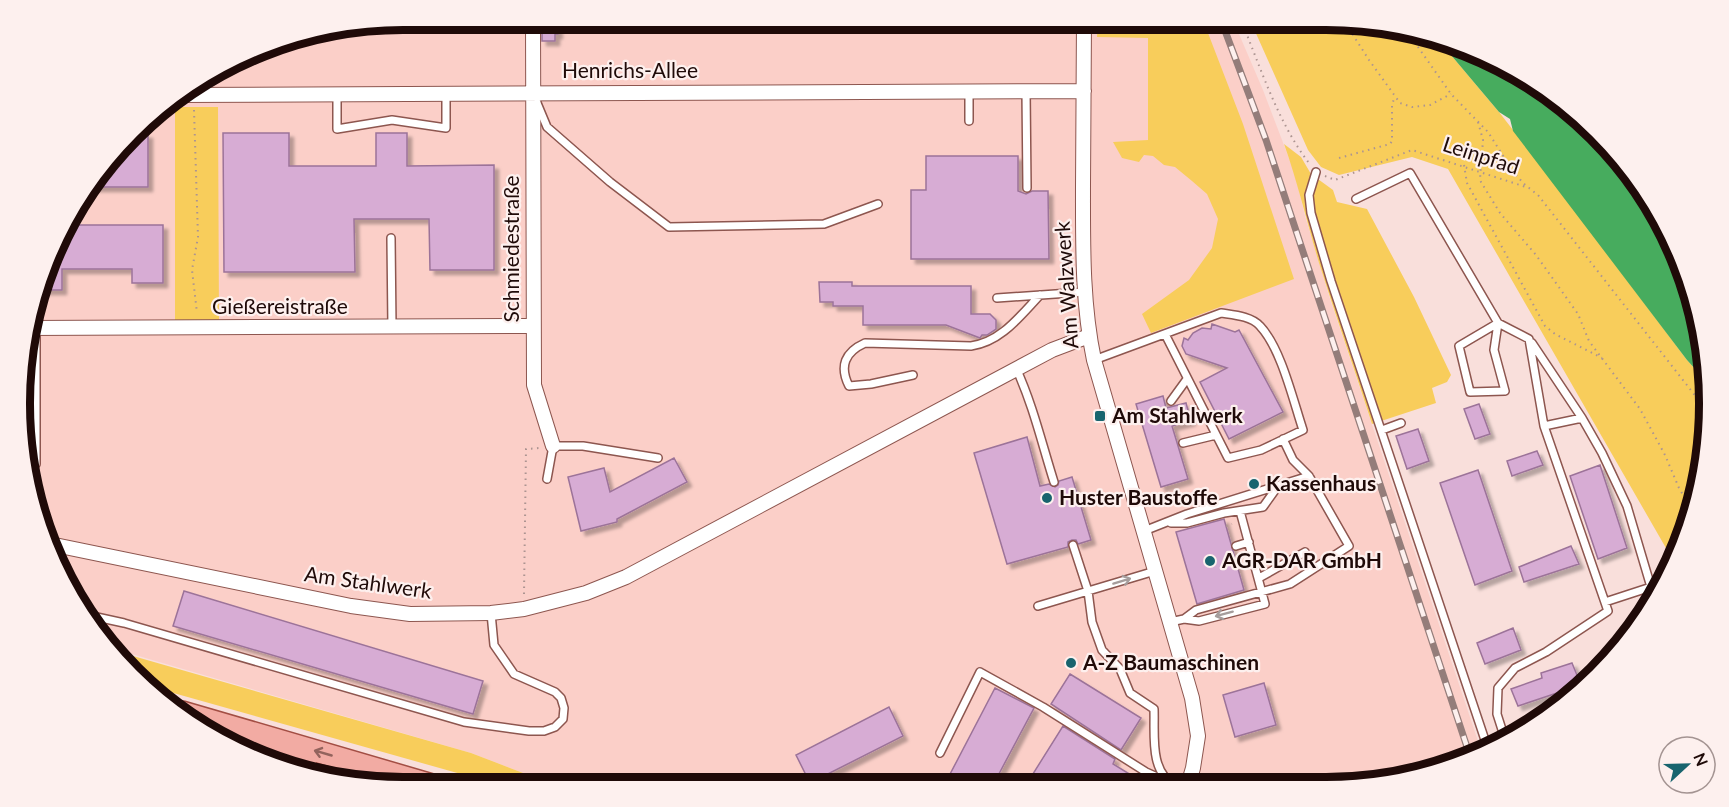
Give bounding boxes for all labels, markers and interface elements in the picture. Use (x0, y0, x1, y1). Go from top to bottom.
street label: Henrichs-Allee (562, 57, 698, 82)
street label: Leinpfad (1440, 130, 1523, 179)
street label: Schmiedestraße (498, 175, 523, 323)
street label: Am Walzwerk (1049, 220, 1082, 350)
street label: Gießereistraße (212, 293, 348, 318)
place label: Am Stahlwerk (1111, 402, 1244, 427)
marker: Am Stahlwerk (1093, 409, 1107, 423)
place label: Kassenhaus (1266, 470, 1376, 495)
marker: Kassenhaus (1247, 477, 1261, 491)
place label: Huster Baustoffe (1059, 484, 1218, 509)
marker: Huster Baustoffe (1040, 491, 1054, 505)
place label: AGR-DAR GmbH (1221, 547, 1382, 572)
marker: AGR-DAR GmbH (1203, 554, 1217, 568)
street label: Am Stahlwerk (303, 560, 434, 603)
one-way arrow (1112, 575, 1131, 586)
one-way arrow (1215, 609, 1234, 621)
place label: A-Z Baumaschinen (1082, 649, 1259, 674)
marker: A-Z Baumaschinen (1064, 656, 1078, 670)
north arrow (1657, 735, 1717, 795)
one-way arrow (314, 747, 333, 758)
text: N (1690, 750, 1712, 768)

